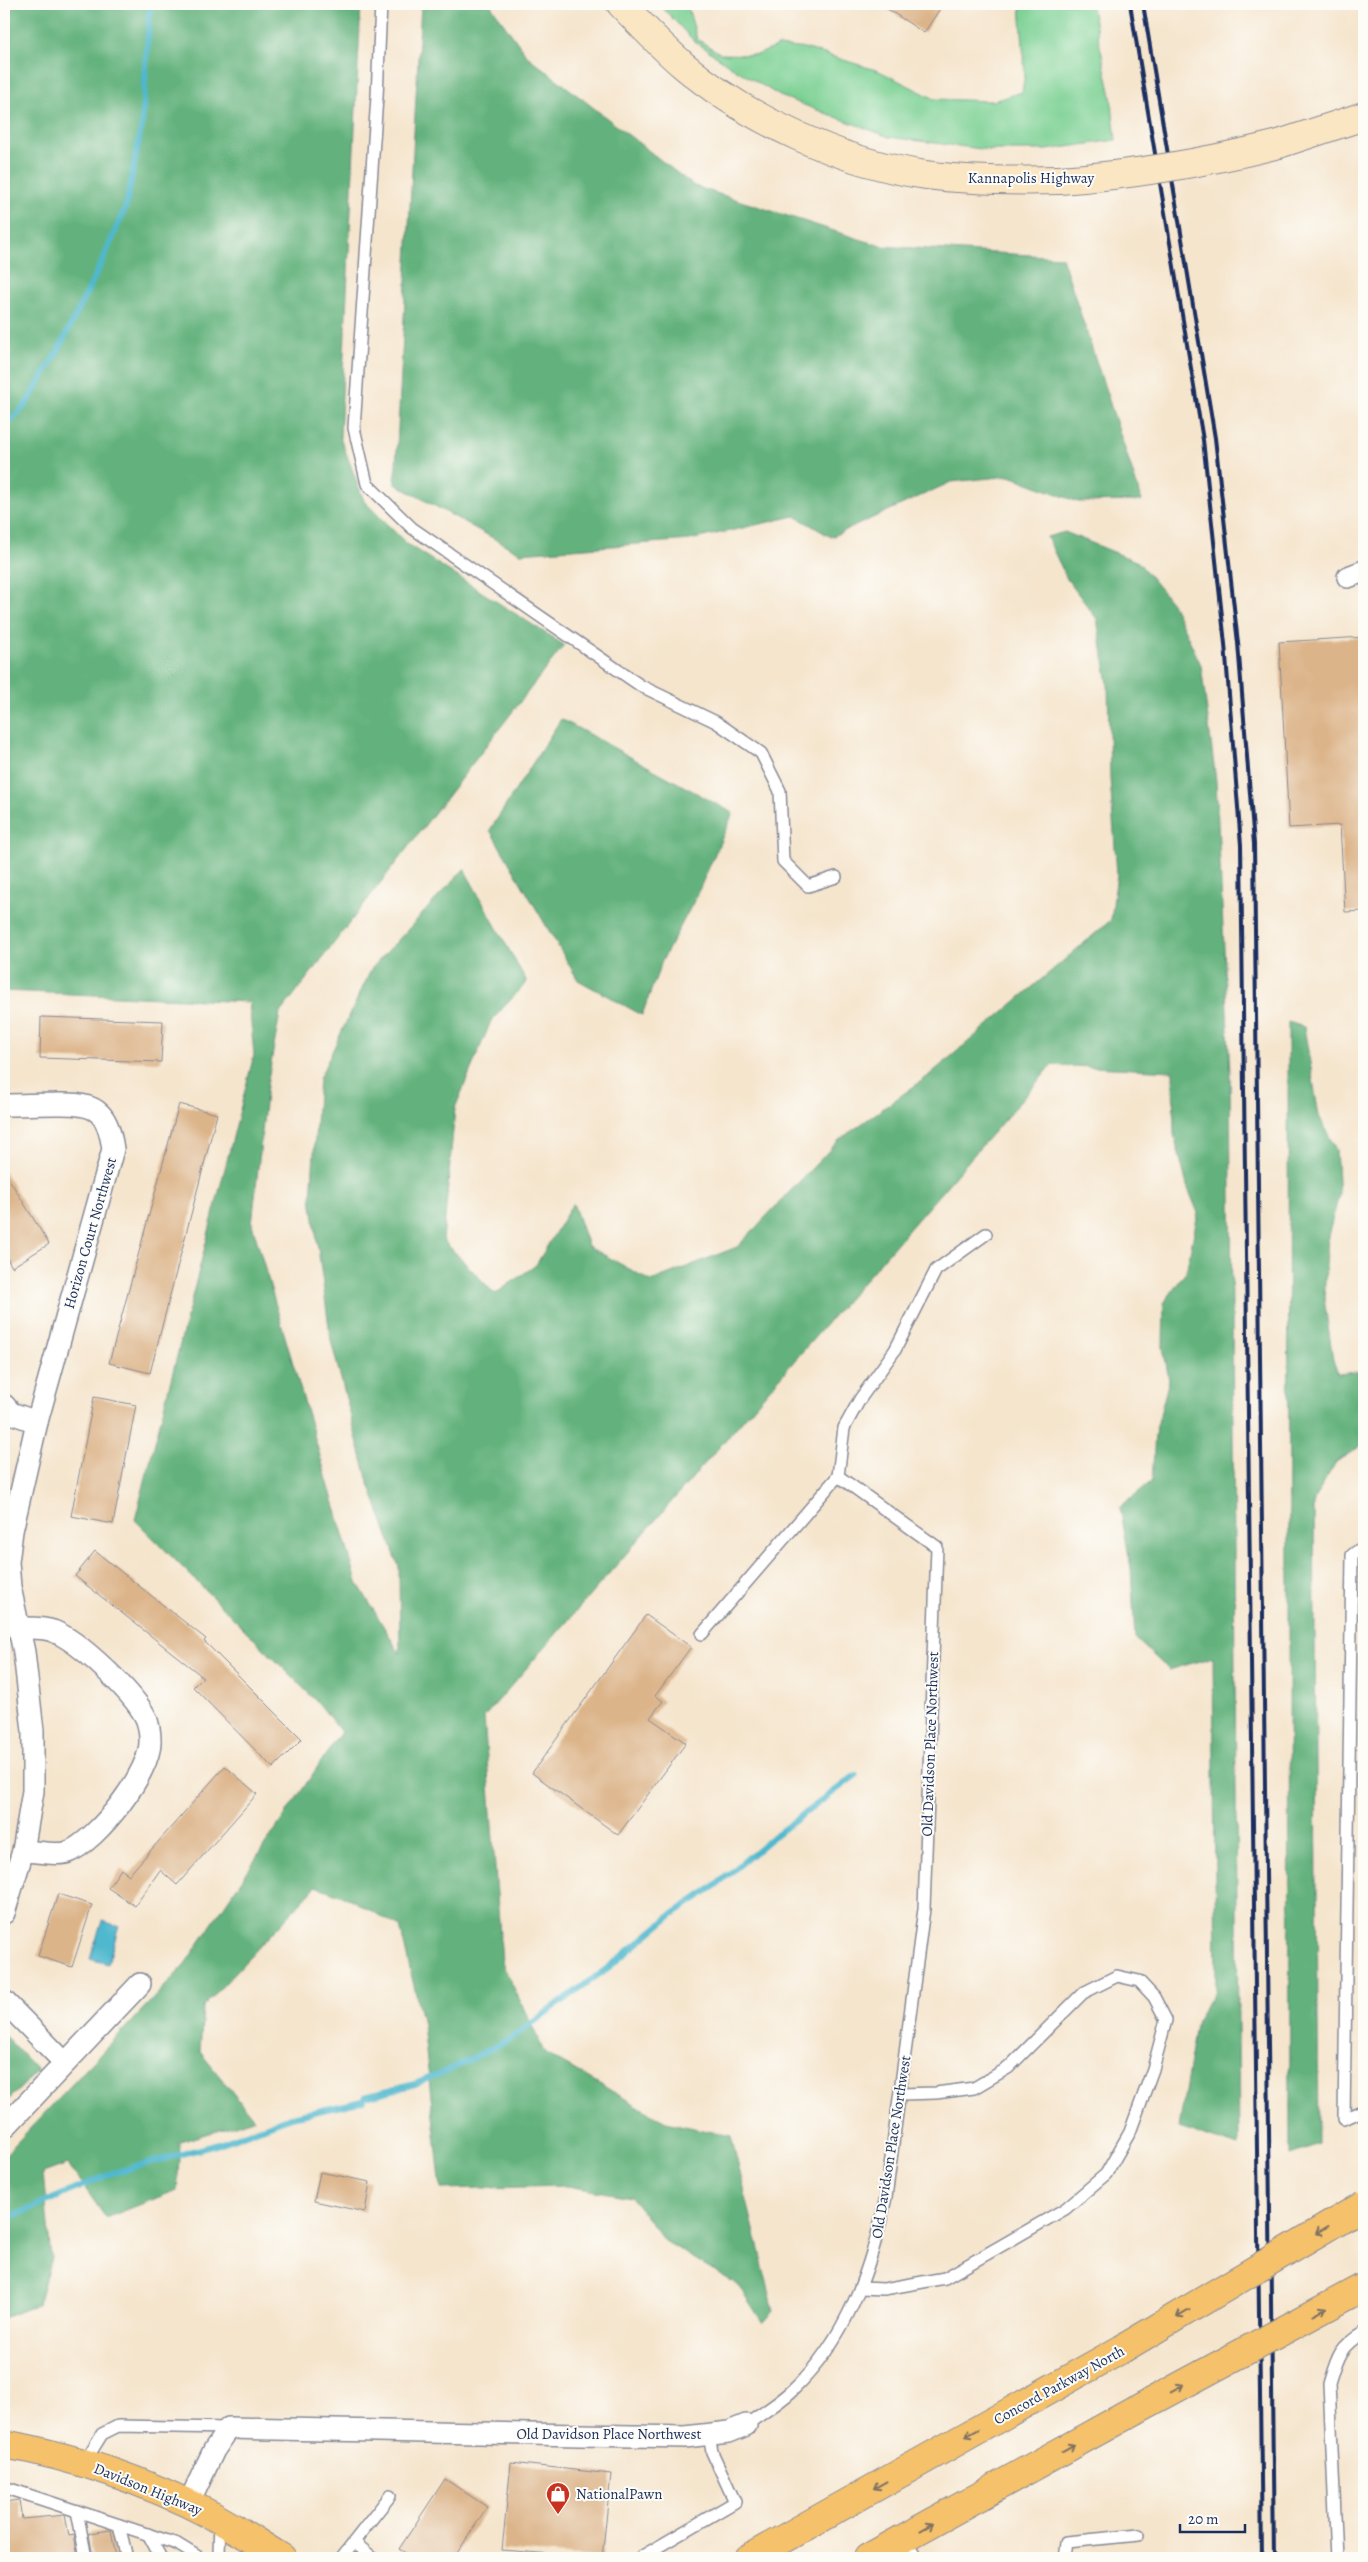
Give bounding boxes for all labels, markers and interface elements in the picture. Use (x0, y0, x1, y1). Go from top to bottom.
street label: Kannapolis Highway (968, 168, 1094, 188)
street label: Horizon Court Northwest (59, 1155, 121, 1311)
street label: Old Davidson Place Northwest (917, 1651, 943, 1837)
street label: Old Davidson Place Northwest (867, 2054, 915, 2240)
one-way arrow (1316, 2225, 1330, 2235)
one-way arrow (1312, 2306, 1327, 2315)
one-way arrow (1176, 2308, 1190, 2318)
street label: Concord Parkway North (990, 2341, 1128, 2429)
one-way arrow (1169, 2383, 1184, 2392)
street label: Old Davidson Place Northwest (516, 2424, 702, 2444)
one-way arrow (965, 2428, 980, 2438)
one-way arrow (1061, 2442, 1075, 2452)
street label: Davidson Highway (91, 2458, 205, 2520)
one-way arrow (872, 2480, 887, 2490)
shop icon: NationalPawn (545, 2481, 571, 2515)
place label: NationalPawn (576, 2484, 662, 2504)
scale bar (1180, 2502, 1246, 2534)
text: 20 m (1188, 2509, 1219, 2529)
one-way arrow (919, 2522, 934, 2532)

